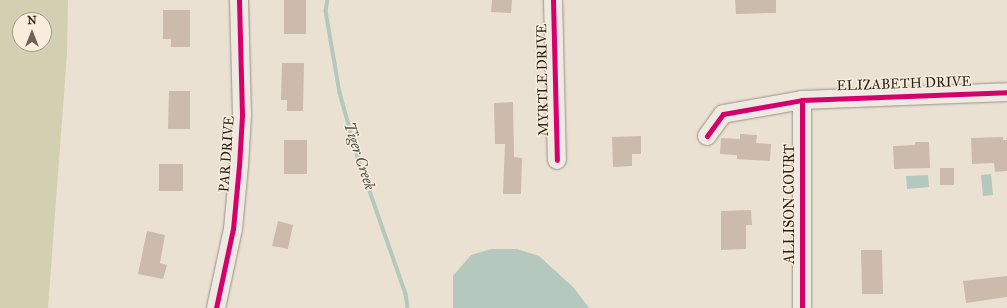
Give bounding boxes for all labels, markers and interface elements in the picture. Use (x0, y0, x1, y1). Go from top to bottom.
north arrow (12, 12, 52, 52)
text: N (27, 14, 37, 27)
street label: MYRTLE DRIVE (534, 24, 552, 136)
street label: ELIZABETH DRIVE (836, 73, 972, 95)
street label: PAR DRIVE (216, 115, 238, 193)
water label: Tiger Creek (340, 120, 378, 192)
street label: ALLISON COURT (782, 144, 798, 264)

